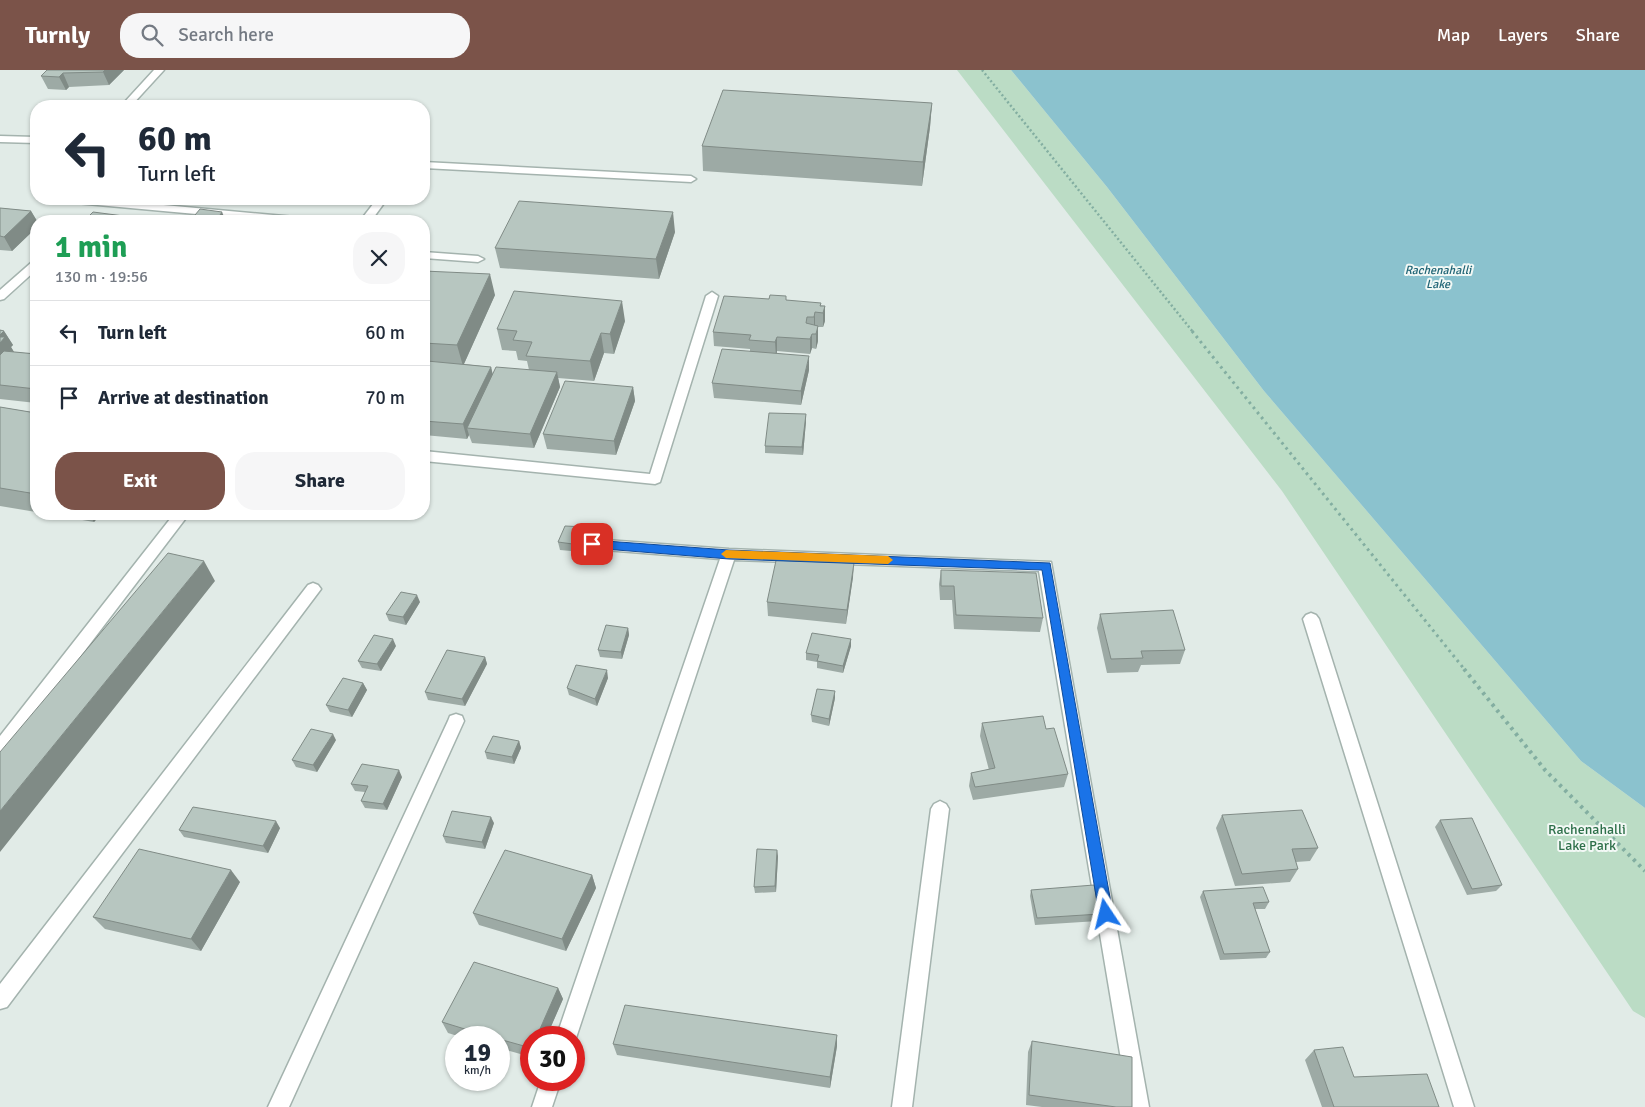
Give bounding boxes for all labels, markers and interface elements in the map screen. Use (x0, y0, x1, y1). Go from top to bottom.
search box (120, 13, 470, 58)
text: Turnly (25, 20, 90, 50)
icon: search (138, 21, 166, 49)
text: Search here (178, 23, 274, 47)
text: Map (1437, 24, 1470, 46)
text: Layers (1498, 24, 1548, 46)
text: Share (1576, 24, 1620, 46)
text: 60 m (138, 117, 212, 160)
icon: left (55, 120, 120, 185)
text: Turn left (138, 160, 216, 187)
text: 1 min (55, 229, 127, 266)
button: close (353, 232, 405, 284)
water label: Rachenahalli Lake (1405, 263, 1473, 292)
text: 130 m · 19:56 (55, 267, 148, 287)
icon: left (55, 319, 83, 347)
text: Turn left (98, 321, 167, 345)
text: 60 m (365, 321, 405, 345)
icon: arrive (55, 384, 83, 412)
text: Arrive at destination (98, 386, 269, 410)
text: 70 m (365, 386, 405, 410)
button: Exit (55, 452, 225, 510)
button: Share (235, 452, 405, 510)
pin (571, 523, 613, 565)
icon: arrive (578, 530, 606, 558)
park label: Rachenahalli Lake Park (1548, 821, 1626, 854)
position arrow (1079, 887, 1131, 939)
speed limit sign: 30 (520, 1026, 585, 1091)
text: 19 (464, 1037, 491, 1068)
text: km/h (464, 1063, 491, 1078)

